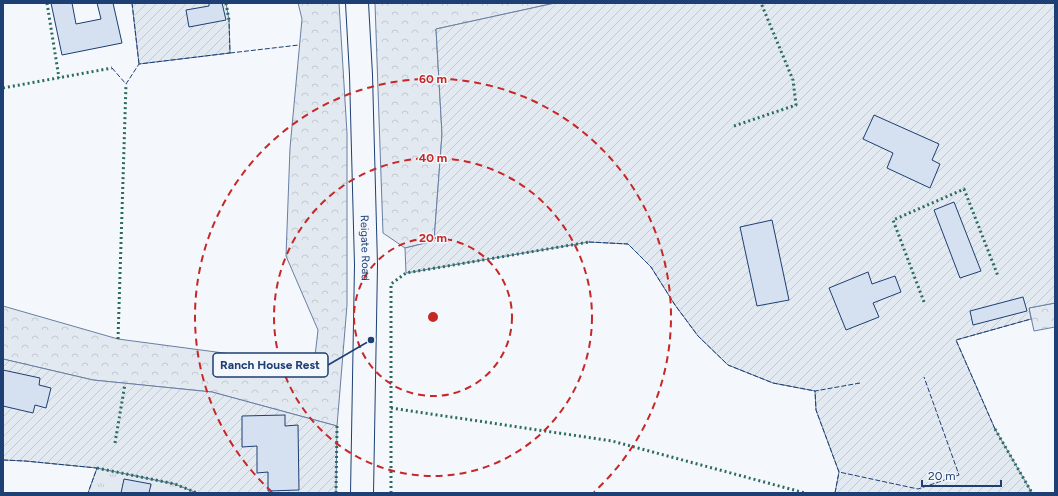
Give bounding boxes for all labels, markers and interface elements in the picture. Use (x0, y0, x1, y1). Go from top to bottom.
text: 60 m (419, 72, 447, 86)
text: 40 m (419, 151, 447, 165)
street label: Reigate Road (358, 215, 373, 281)
text: 20 m (419, 231, 447, 245)
centre of rings (426, 310, 440, 324)
callout: Ranch House Rest (213, 353, 328, 377)
text: Ranch House Rest (220, 358, 320, 372)
scale bar (922, 462, 1001, 488)
text: 20 m (928, 469, 956, 483)

